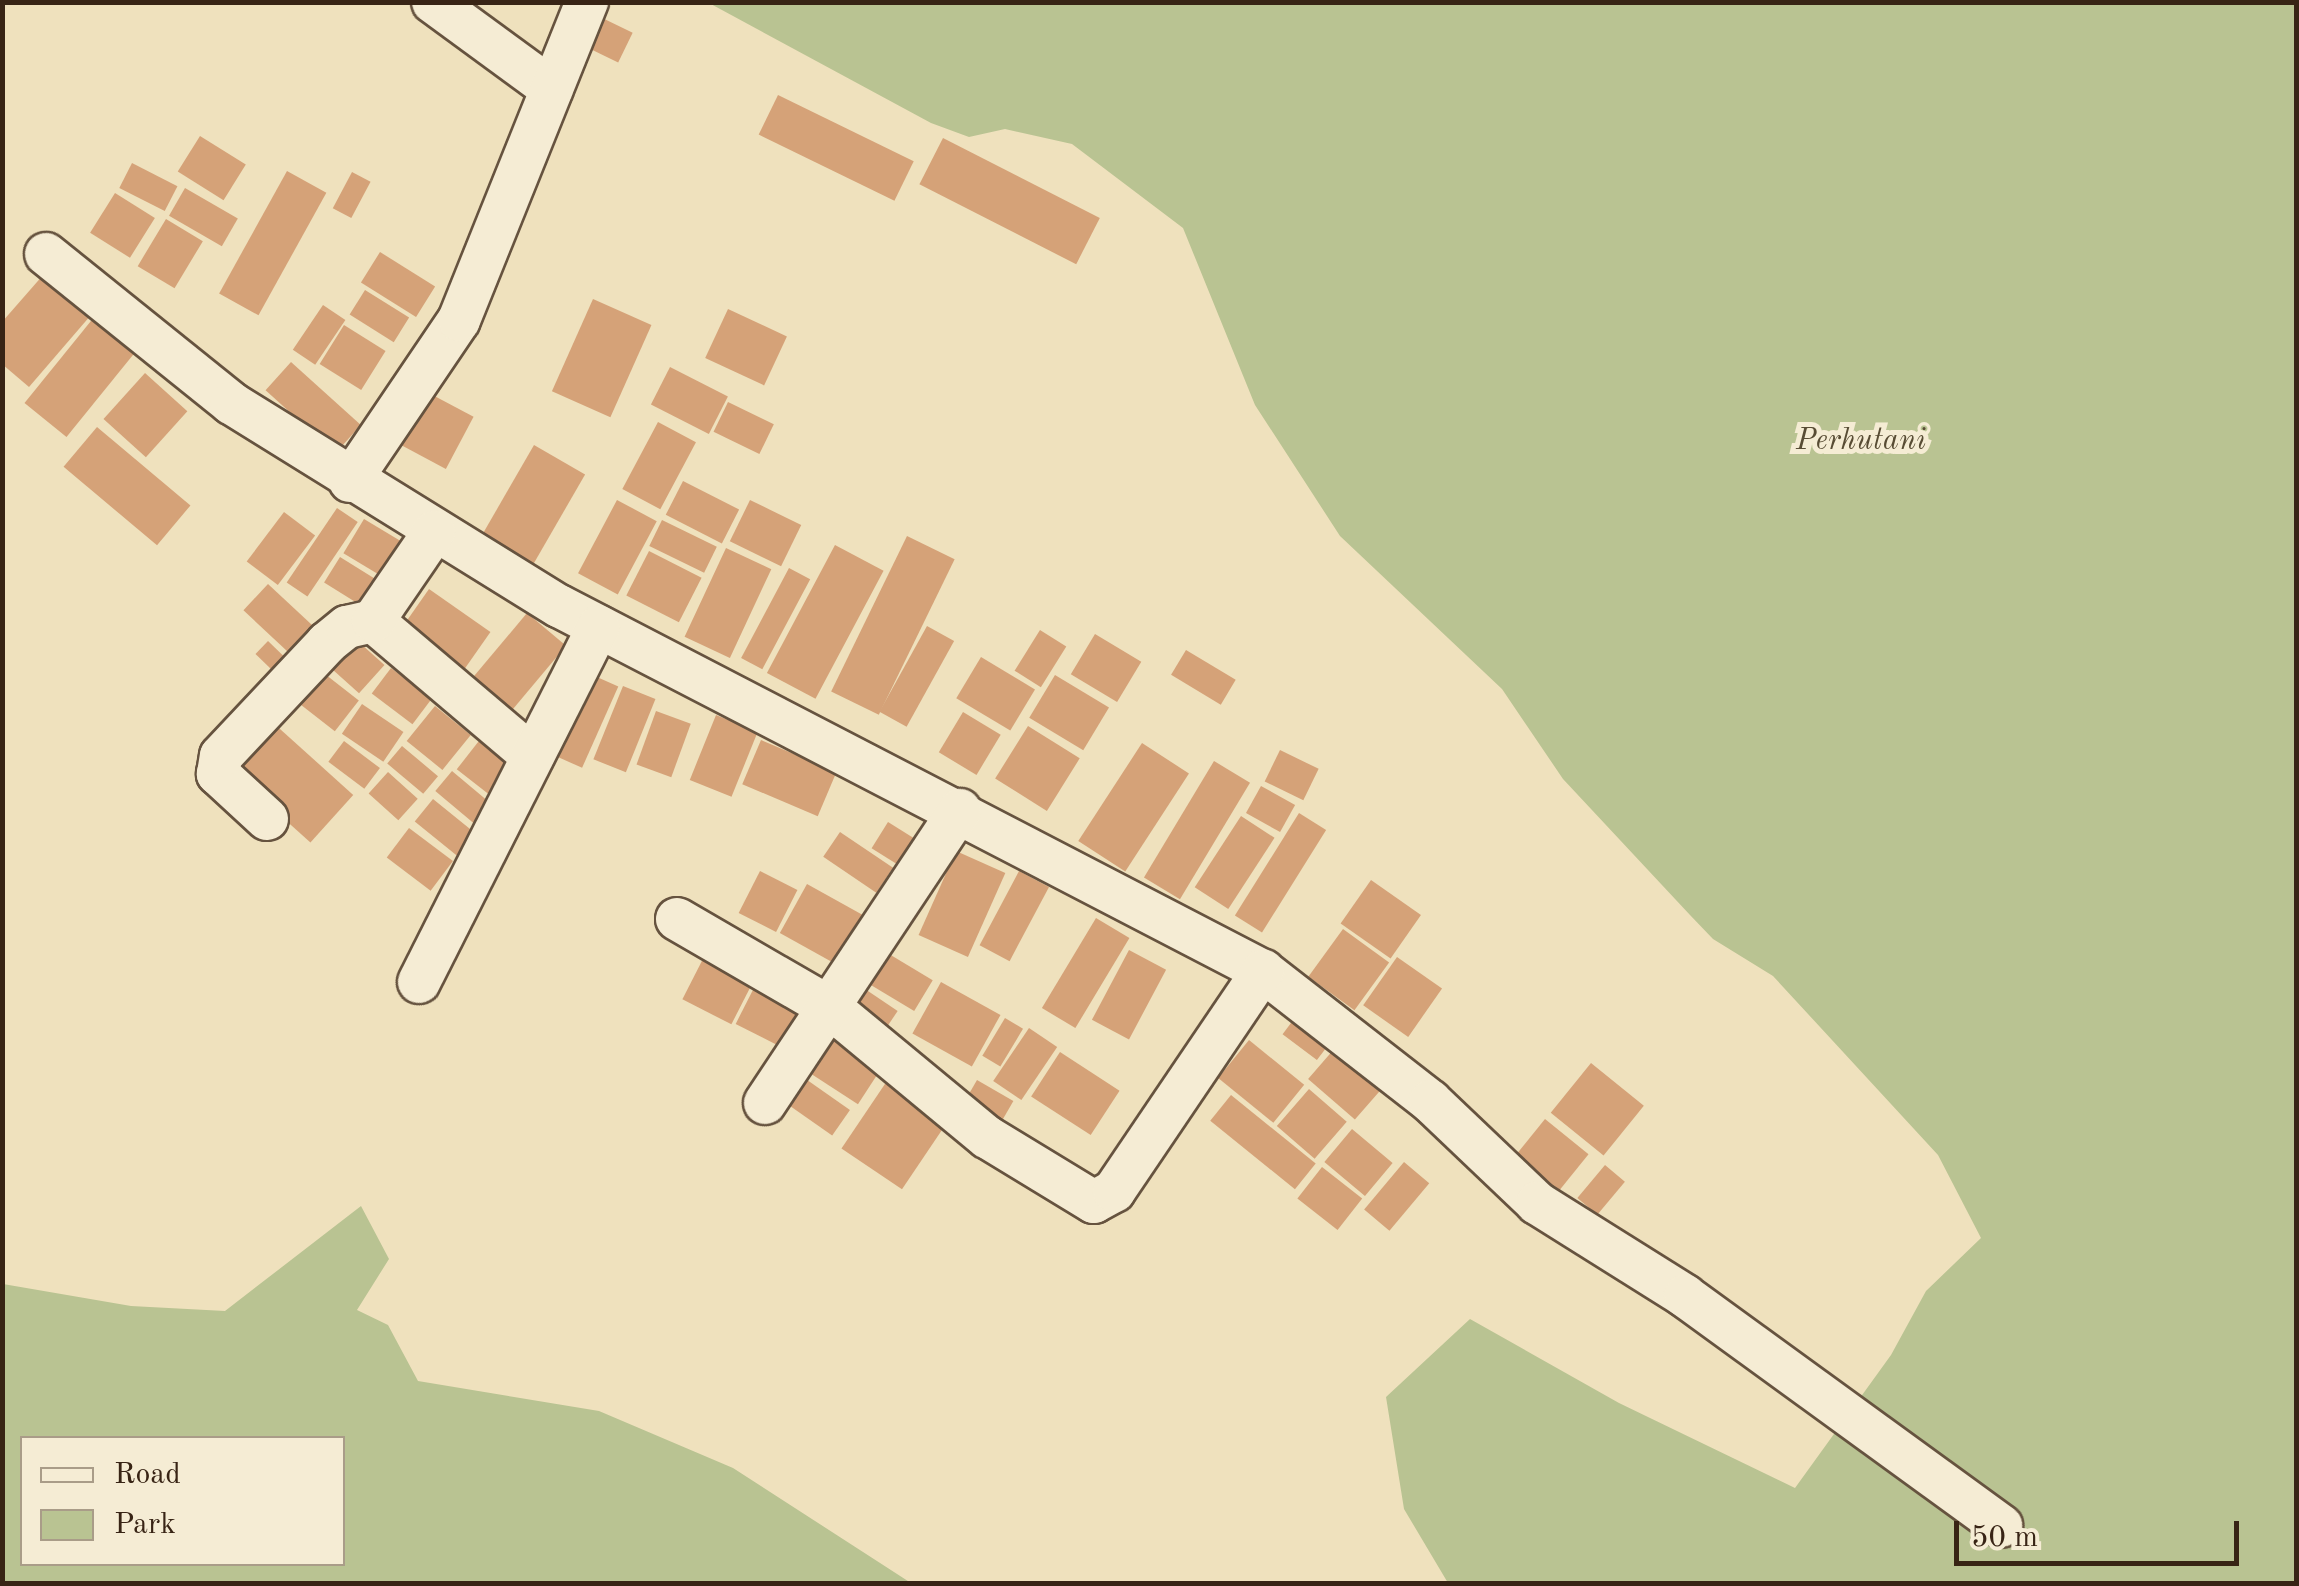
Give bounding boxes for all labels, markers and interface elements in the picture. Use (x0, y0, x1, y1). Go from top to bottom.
park label: Perhutani (1796, 423, 1926, 459)
legend (20, 1436, 345, 1566)
text: Road (114, 1460, 181, 1490)
scale bar (1959, 1501, 2244, 1563)
text: Park (114, 1510, 176, 1540)
text: 50 m (1971, 1523, 2038, 1553)

